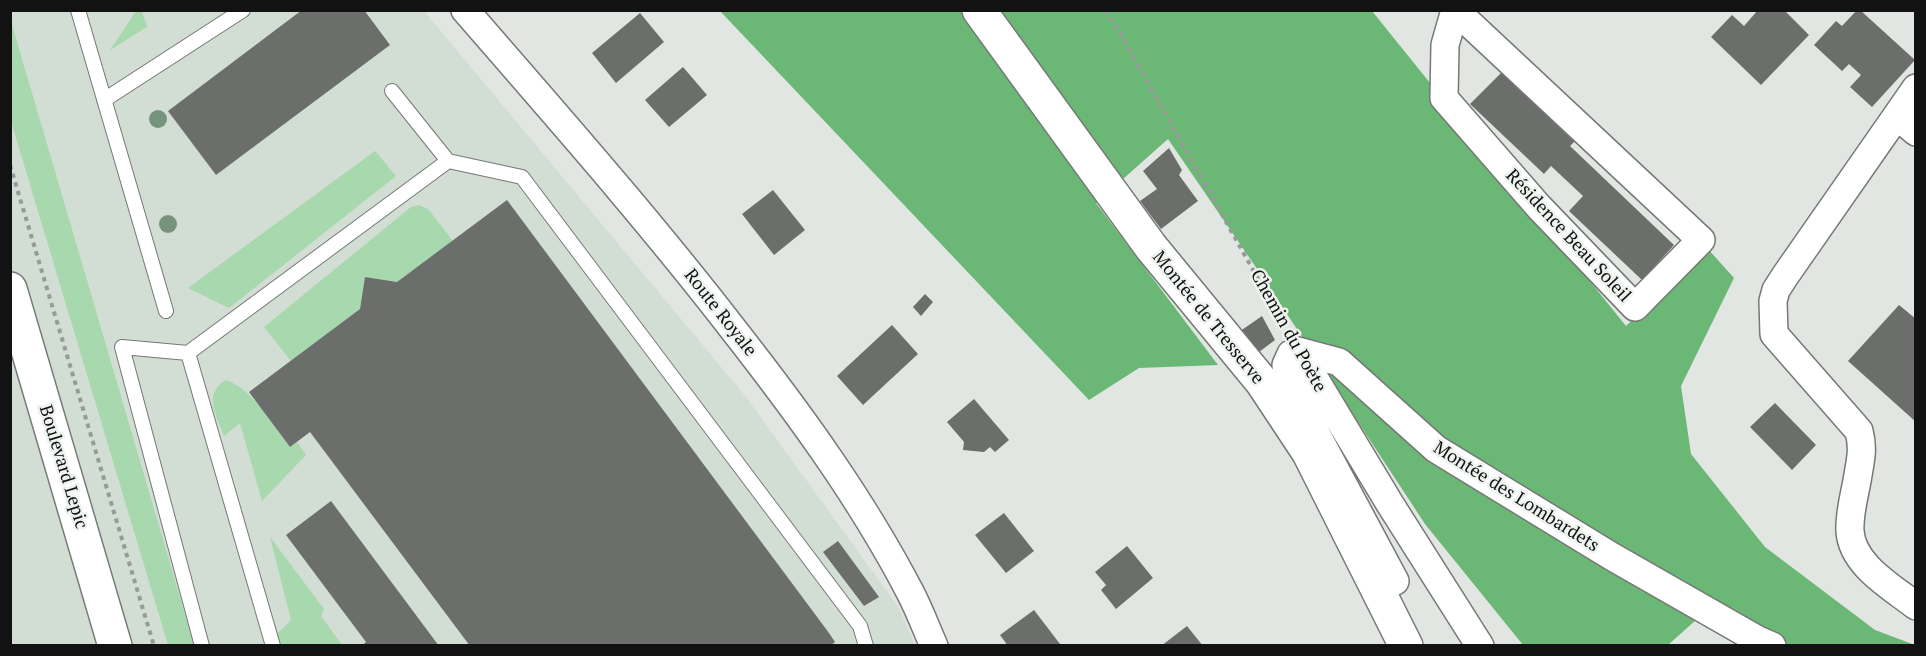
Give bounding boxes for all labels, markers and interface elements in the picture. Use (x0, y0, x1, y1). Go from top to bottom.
street label: Résidence Beau Soleil (1501, 165, 1635, 307)
street label: Montée de Tresserve (1148, 247, 1268, 389)
street label: Route Royale (679, 265, 761, 361)
street label: Chemin du Poète (1245, 266, 1331, 396)
street label: Boulevard Lepic (34, 403, 92, 531)
street label: Montée des Lombardets (1429, 437, 1603, 557)

